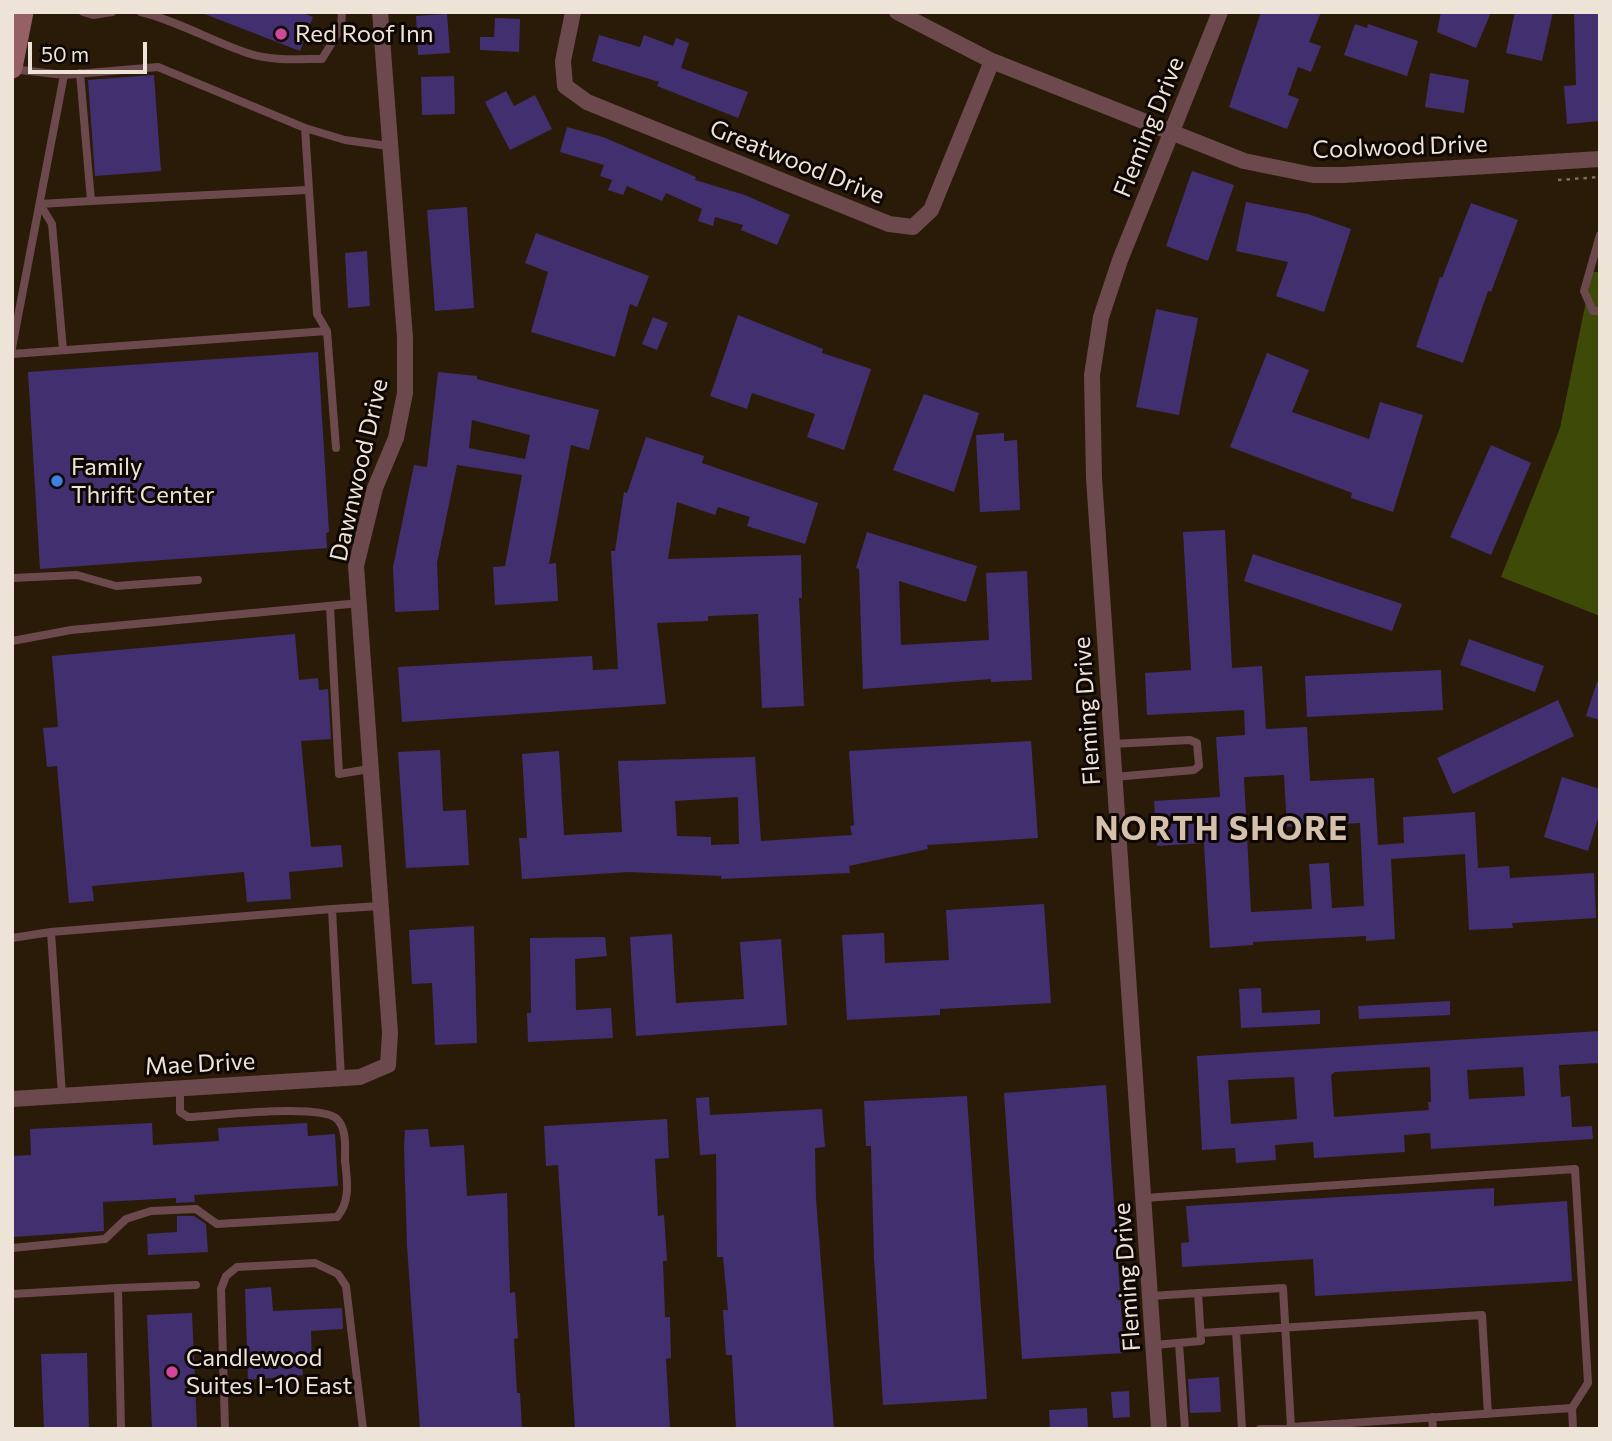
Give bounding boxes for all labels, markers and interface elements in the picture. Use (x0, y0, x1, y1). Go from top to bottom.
place label: Red Roof Inn (295, 20, 433, 48)
marker: Red Roof Inn (273, 26, 289, 42)
scale bar (32, 28, 150, 72)
text: 50 m (41, 41, 89, 66)
street label: Fleming Drive (1108, 53, 1190, 201)
street label: Greatwood Drive (706, 114, 888, 210)
street label: Coolwood Drive (1312, 130, 1488, 164)
street label: Dawnwood Drive (324, 376, 394, 564)
place label: Family Thrift Center (71, 453, 215, 509)
marker: Family Thrift Center (49, 473, 65, 489)
street label: Fleming Drive (1067, 636, 1107, 786)
district label: NORTH SHORE (1096, 810, 1348, 848)
street label: Mae Drive (144, 1047, 256, 1081)
street label: Fleming Drive (1107, 1202, 1147, 1352)
place label: Candlewood Suites I-10 East (186, 1344, 352, 1400)
marker: Candlewood Suites I-10 East (164, 1364, 180, 1380)

